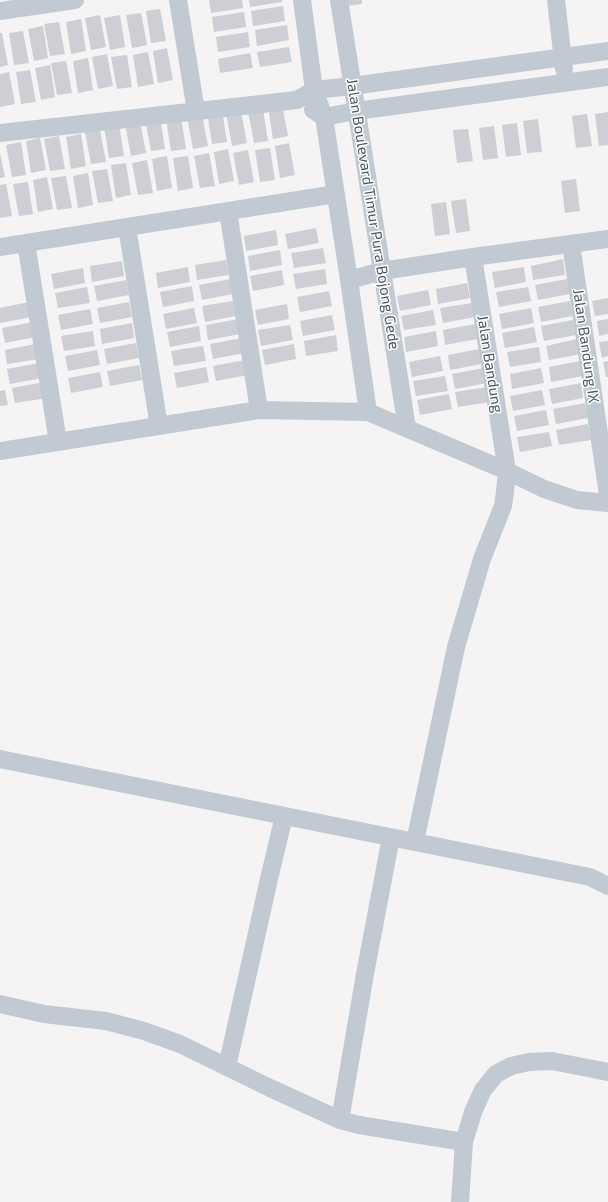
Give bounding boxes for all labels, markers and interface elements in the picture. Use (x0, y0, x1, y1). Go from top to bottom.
street label: Jalan Boulevard Timur Pura Bojong Gede (343, 77, 403, 351)
street label: Jalan Bandung IX (569, 288, 603, 404)
street label: Jalan Bandung (473, 314, 507, 414)

